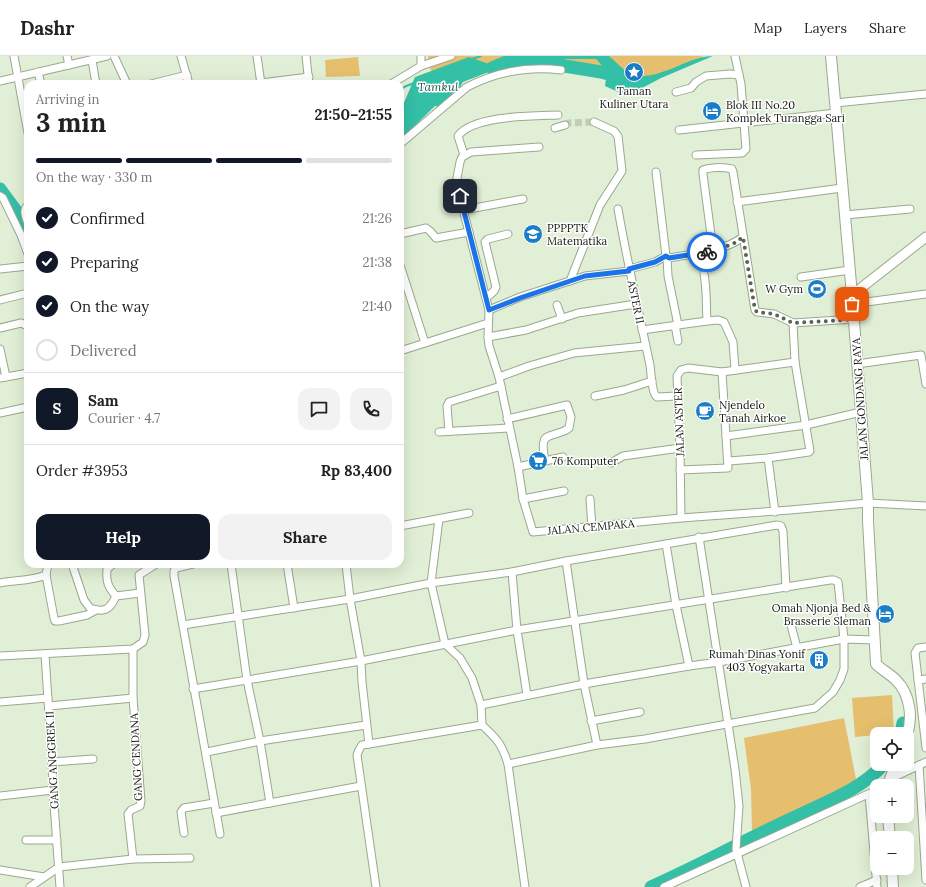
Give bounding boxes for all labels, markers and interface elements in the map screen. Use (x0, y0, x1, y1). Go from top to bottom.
text: Dashr (20, 16, 74, 40)
text: Map (754, 19, 782, 37)
text: Layers (804, 19, 847, 37)
text: Share (869, 19, 906, 37)
place icon: Taman Kuliner Utara (623, 61, 645, 83)
water label: Tamkul (418, 79, 459, 94)
place label: Taman Kuliner Utara (600, 84, 669, 111)
text: Arriving in (36, 91, 99, 108)
place label: Blok III No.20 Komplek Turangga Sari (726, 98, 845, 125)
hotel icon: Blok III No.20 Komplek Turangga Sari (701, 100, 723, 122)
text: 21:50–21:55 (314, 105, 392, 124)
text: 3 min (36, 106, 106, 139)
text: On the way · 330 m (36, 169, 152, 186)
pin (443, 179, 477, 213)
icon: home (449, 185, 471, 207)
icon: check (36, 207, 58, 229)
text: Confirmed (70, 209, 145, 228)
text: 21:26 (363, 210, 392, 227)
place label: PPPPTK Matematika (547, 221, 608, 248)
school or university icon: PPPPTK Matematika (522, 223, 544, 245)
courier (687, 232, 727, 272)
icon: bike (696, 241, 718, 263)
icon: check (36, 251, 58, 273)
text: Preparing (70, 253, 138, 272)
text: 21:38 (362, 254, 392, 271)
street label: ASTER II (624, 278, 648, 325)
sports icon: W Gym (806, 278, 828, 300)
place label: W Gym (765, 282, 803, 296)
pin (835, 287, 869, 321)
icon: bag (841, 293, 863, 315)
icon: check (36, 295, 58, 317)
text: On the way (70, 297, 149, 316)
text: 21:40 (362, 298, 392, 315)
street label: JALAN GONDANG RAYA (849, 336, 871, 462)
text: Delivered (70, 341, 137, 360)
street label: JALAN ASTER (671, 387, 687, 458)
button: chat (298, 388, 340, 430)
button: phone (350, 388, 392, 430)
text: Sam (88, 391, 119, 410)
place label: Njendelo Tanah Airkoe (719, 398, 786, 425)
text: S (53, 399, 61, 418)
cafe icon: Njendelo Tanah Airkoe (694, 400, 716, 422)
text: Courier · 4.7 (88, 410, 160, 427)
supermarket icon: 76 Komputer (527, 450, 549, 472)
place label: 76 Komputer (552, 454, 618, 468)
text: Order #3953 (36, 461, 128, 480)
text: Rp 83,400 (321, 461, 392, 480)
button: Help (36, 514, 210, 560)
button: Share (218, 514, 392, 560)
street label: JALAN CEMPAKA (546, 516, 636, 538)
place label: Omah Njonja Bed & Brasserie Sleman (772, 601, 871, 628)
hotel icon: Omah Njonja Bed & Brasserie Sleman (874, 603, 896, 625)
place label: Rumah Dinas Yonif 403 Yogyakarta (709, 647, 806, 674)
building icon: Rumah Dinas Yonif 403 Yogyakarta (808, 649, 830, 671)
street label: GANG ANGGREK II (42, 710, 62, 809)
street label: GANG CENDANA (127, 712, 145, 801)
map controls (870, 727, 914, 875)
button: locate (870, 727, 914, 771)
button: + (870, 779, 914, 823)
button: − (870, 831, 914, 875)

